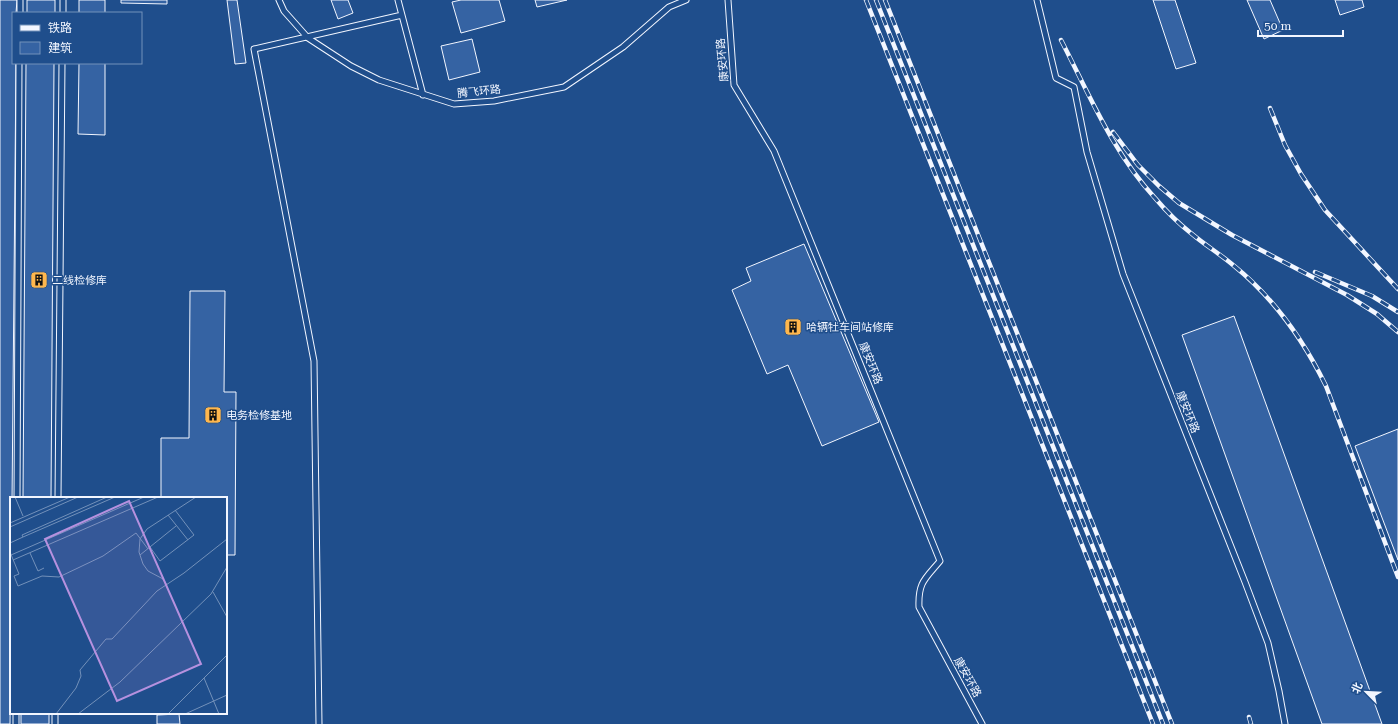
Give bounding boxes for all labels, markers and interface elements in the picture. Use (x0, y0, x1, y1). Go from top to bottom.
legend (12, 12, 142, 64)
scale bar (1258, 12, 1343, 38)
text: 50 m (1264, 19, 1291, 33)
text: 铁路 (48, 21, 72, 35)
street label: 康安环路 (714, 37, 731, 82)
text: 建筑 (48, 41, 72, 55)
street label: 腾飞环路 (456, 83, 502, 100)
building icon: 二线检修库 (29, 270, 49, 290)
place label: 二线检修库 (52, 274, 107, 287)
building icon: 哈辆牡车间站修库 (783, 317, 803, 337)
place label: 哈辆牡车间站修库 (806, 321, 894, 334)
street label: 康安环路 (856, 340, 885, 386)
street label: 康安环路 (1173, 389, 1202, 435)
building icon: 电务检修基地 (203, 405, 223, 425)
place label: 电务检修基地 (226, 409, 292, 422)
inset map (10, 497, 227, 714)
street label: 康安环路 (951, 655, 984, 700)
north arrow (1346, 672, 1386, 712)
text: 北 (1349, 680, 1365, 696)

